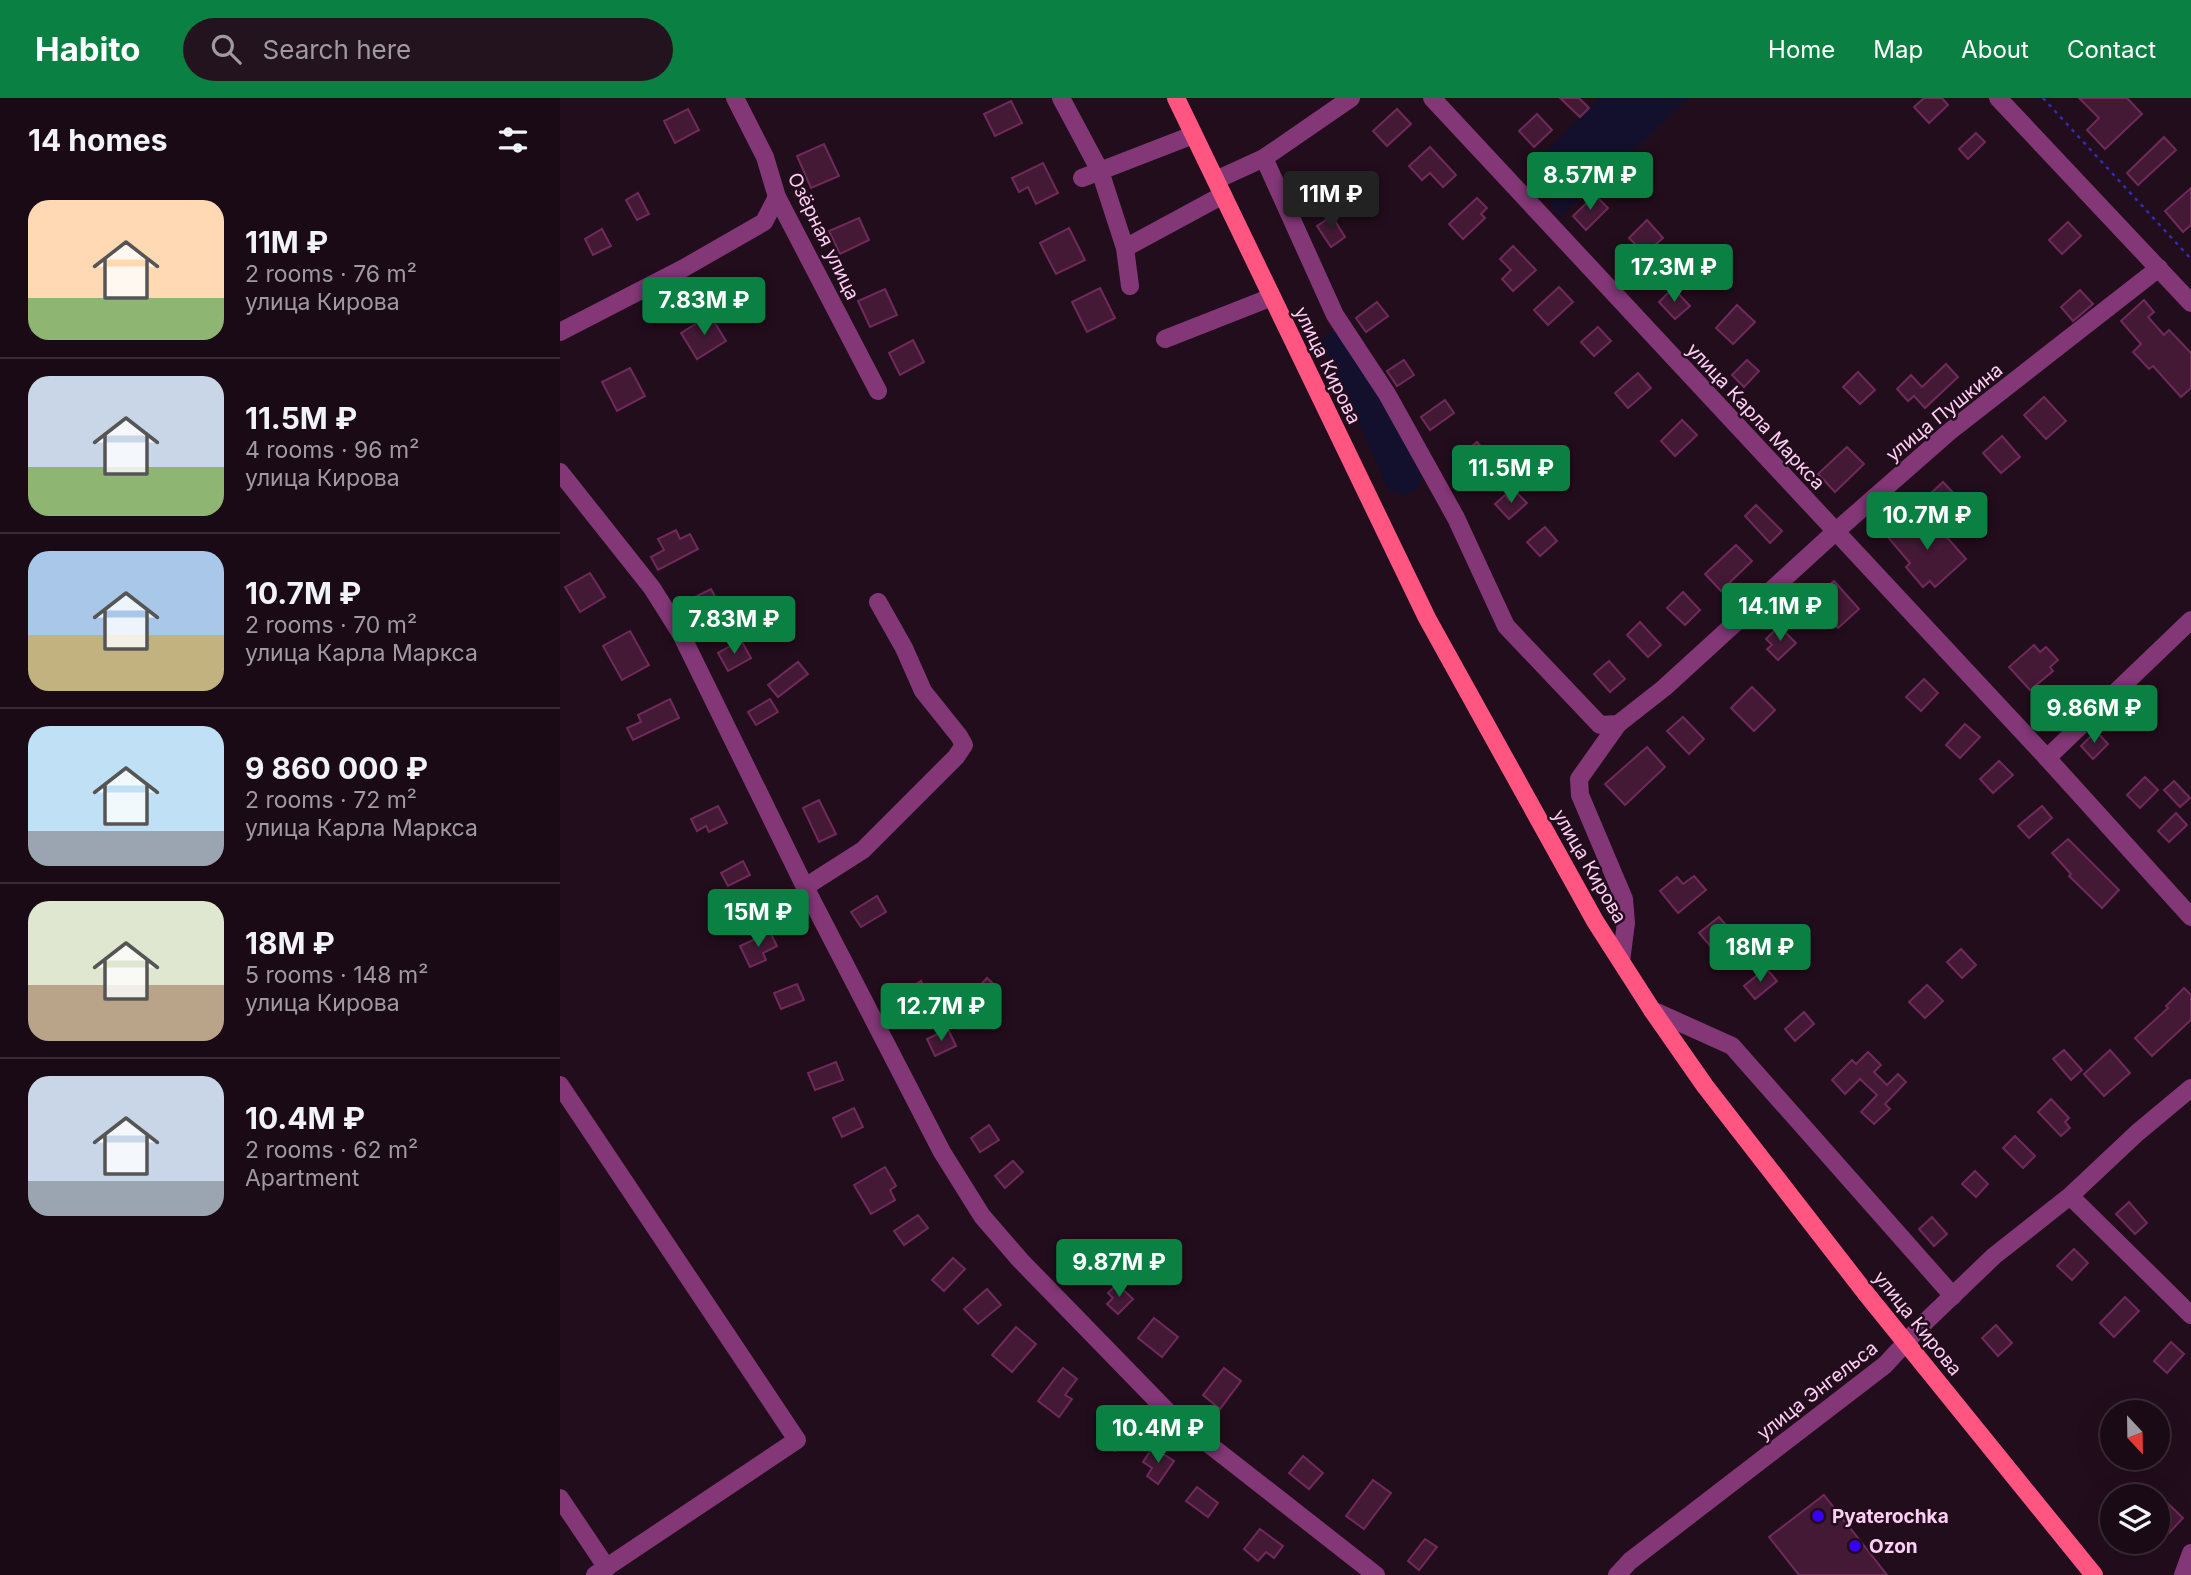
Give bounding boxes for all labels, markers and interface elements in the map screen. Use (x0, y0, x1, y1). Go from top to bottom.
search box (183, 18, 673, 81)
text: Habito (35, 29, 141, 69)
icon: search (207, 30, 245, 68)
text: Search here (263, 34, 411, 65)
text: Home (1768, 35, 1835, 64)
text: Map (1873, 35, 1923, 64)
text: About (1961, 35, 2029, 64)
text: Contact (2067, 35, 2156, 64)
icon: filters (494, 121, 532, 159)
text: 14 homes (28, 122, 167, 158)
pin: 8.57M ₽ (1525, 152, 1655, 212)
text: 8.57M ₽ (1543, 161, 1637, 189)
street label: Озёрная улица (783, 169, 864, 303)
pin: 11M ₽ (1282, 172, 1380, 231)
text: 11M ₽ (1299, 180, 1363, 208)
text: 11M ₽ (245, 224, 328, 260)
icon: home (84, 228, 168, 312)
pin: 17.3M ₽ (1609, 244, 1739, 304)
text: 17.3M ₽ (1631, 253, 1717, 281)
text: 2 rooms · 76 m² (245, 260, 417, 288)
pin: 7.83M ₽ (639, 278, 769, 337)
text: 7.83M ₽ (658, 286, 750, 314)
text: улица Кирова (245, 288, 400, 316)
street label: улица Кирова (1289, 303, 1366, 428)
street label: улица Карла Маркса (1682, 338, 1830, 495)
street label: улица Пушкина (1881, 358, 2007, 466)
text: 11.5M ₽ (245, 400, 357, 436)
icon: home (84, 404, 168, 488)
text: 4 rooms · 96 m² (245, 436, 419, 464)
pin: 11.5M ₽ (1446, 446, 1576, 505)
text: 11.5M ₽ (1468, 454, 1554, 482)
text: улица Кирова (245, 464, 400, 492)
pin: 10.7M ₽ (1862, 492, 1992, 552)
text: 10.7M ₽ (1882, 501, 1972, 529)
text: 10.7M ₽ (245, 575, 361, 611)
icon: home (84, 579, 168, 663)
pin: 14.1M ₽ (1715, 584, 1845, 643)
text: 14.1M ₽ (1738, 592, 1822, 620)
pin: 7.83M ₽ (669, 596, 799, 656)
text: 7.83M ₽ (688, 605, 780, 633)
text: 2 rooms · 70 m² (245, 611, 417, 639)
text: улица Карла Маркса (245, 639, 478, 667)
pin: 9.86M ₽ (2029, 686, 2159, 745)
text: 9.86M ₽ (2046, 694, 2142, 722)
text: 9 860 000 ₽ (245, 750, 428, 786)
icon: home (84, 754, 168, 838)
text: 2 rooms · 72 m² (245, 786, 417, 814)
street label: улица Кирова (1548, 805, 1631, 927)
text: улица Карла Маркса (245, 814, 478, 842)
pin: 15M ₽ (709, 890, 807, 949)
text: 15M ₽ (724, 898, 792, 926)
pin: 18M ₽ (1711, 924, 1809, 984)
text: 18M ₽ (245, 925, 335, 961)
icon: home (84, 929, 168, 1013)
text: 18M ₽ (1726, 933, 1794, 961)
text: 5 rooms · 148 m² (245, 961, 428, 989)
pin: 12.7M ₽ (876, 984, 1006, 1043)
text: улица Кирова (245, 989, 400, 1017)
text: 12.7M ₽ (897, 992, 985, 1020)
text: 10.4M ₽ (245, 1100, 365, 1136)
icon: home (84, 1104, 168, 1188)
text: 2 rooms · 62 m² (245, 1136, 418, 1164)
text: Apartment (245, 1164, 359, 1192)
pin: 9.87M ₽ (1054, 1240, 1184, 1299)
text: 9.87M ₽ (1072, 1248, 1166, 1276)
street label: улица Кирова (1868, 1266, 1967, 1380)
street label: улица Энгельса (1752, 1336, 1882, 1445)
north arrow (2100, 1400, 2170, 1470)
map controls (2100, 1400, 2170, 1554)
pin: 10.4M ₽ (1093, 1406, 1223, 1465)
text: 10.4M ₽ (1112, 1414, 1204, 1442)
button: layers (2100, 1484, 2170, 1554)
place label: Pyaterochka (1832, 1505, 1949, 1528)
marker: Pyaterochka (1810, 1508, 1826, 1524)
place label: Ozon (1869, 1535, 1918, 1558)
marker: Ozon (1847, 1538, 1863, 1554)

